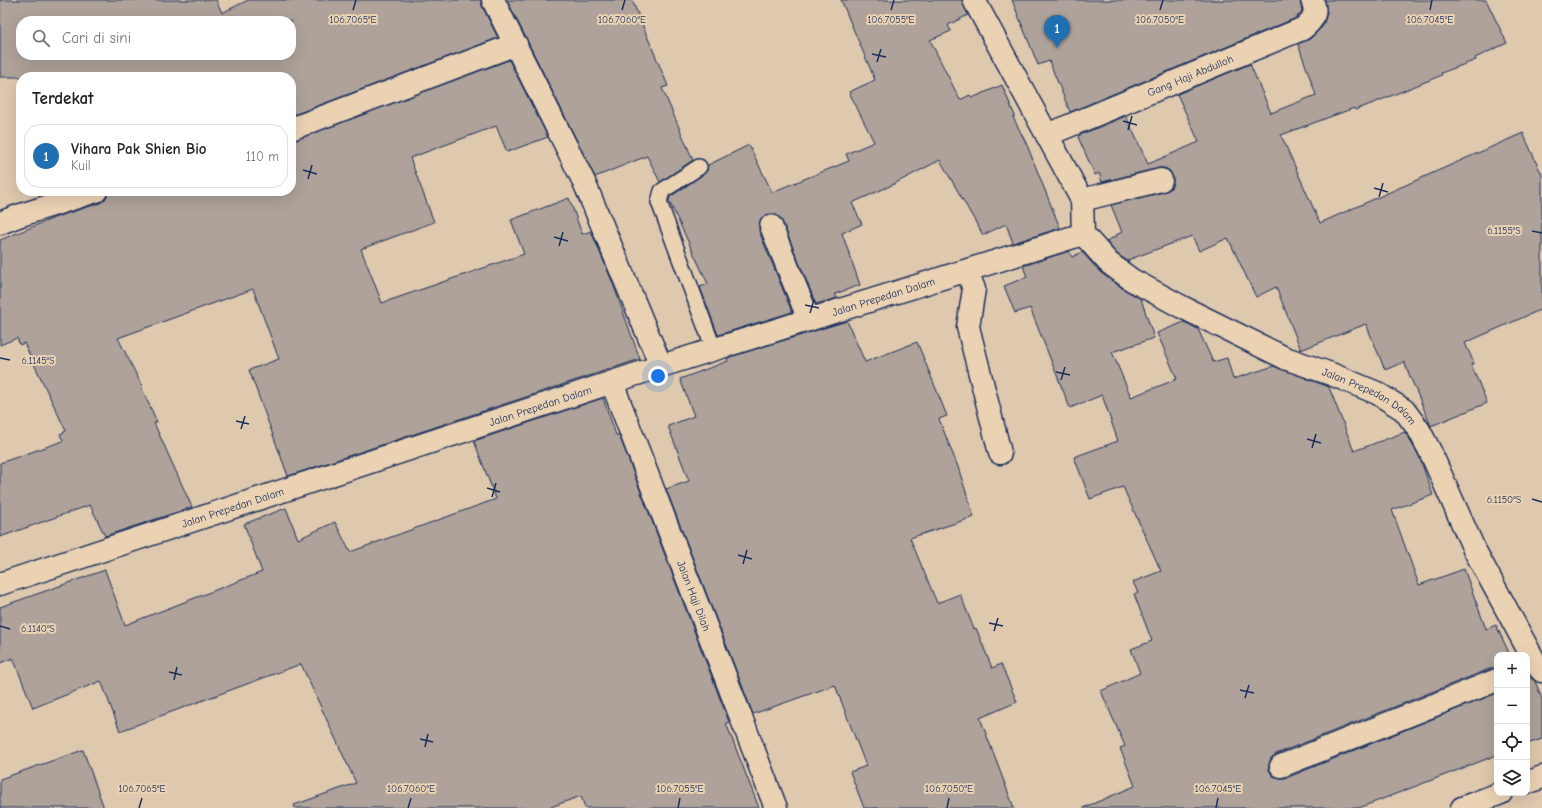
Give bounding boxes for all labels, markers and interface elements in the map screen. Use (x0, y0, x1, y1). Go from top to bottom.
text: 106.7065°E (329, 14, 377, 26)
text: 106.7060°E (598, 14, 646, 26)
text: 106.7055°E (867, 14, 915, 26)
text: 106.7050°E (1136, 14, 1184, 26)
text: 106.7045°E (1407, 14, 1453, 26)
pin: 1 (1044, 15, 1070, 48)
search box (16, 16, 296, 60)
icon: search (30, 27, 52, 49)
text: Cari di sini (62, 29, 131, 47)
street label: Gang Haji Abdulloh (1145, 52, 1235, 99)
text: Terdekat (32, 89, 94, 108)
text: Vihara Pak Shien Bio (71, 140, 207, 158)
text: 1 (43, 149, 49, 164)
text: 110 m (246, 149, 279, 164)
text: Kuil (71, 158, 91, 173)
text: 6.1155°S (1487, 225, 1521, 237)
street label: Jalan Prepedan Dalam (830, 274, 936, 319)
text: 6.1145°S (21, 355, 55, 367)
street label: Jalan Prepedan Dalam (1321, 365, 1419, 427)
your location (648, 366, 668, 386)
street label: Jalan Prepedan Dalam (488, 383, 593, 429)
street label: Jalan Prepedan Dalam (180, 484, 286, 530)
text: 6.1150°S (1487, 494, 1522, 506)
street label: Jalan Haji Dilah (675, 559, 714, 633)
text: 6.1140°S (21, 623, 55, 635)
map controls (1494, 652, 1530, 796)
button: + (1494, 652, 1530, 688)
button: − (1494, 688, 1530, 724)
button: locate (1494, 724, 1530, 760)
button: layers (1494, 760, 1530, 796)
text: 106.7065°E (118, 783, 166, 795)
text: 106.7060°E (387, 783, 435, 795)
text: 106.7055°E (656, 783, 704, 795)
text: 106.7050°E (925, 783, 973, 795)
text: 106.7045°E (1195, 783, 1241, 795)

